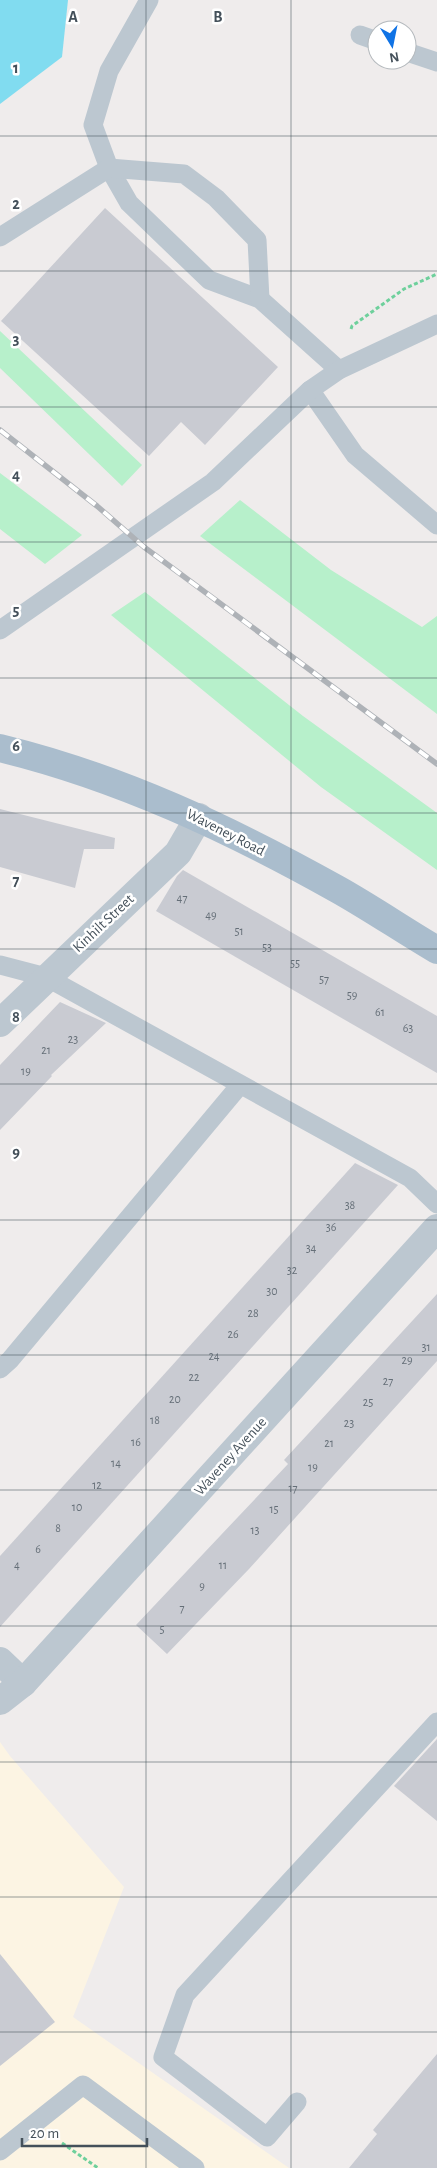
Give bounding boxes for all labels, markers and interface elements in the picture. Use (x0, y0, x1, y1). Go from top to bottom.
text: A (68, 9, 78, 25)
text: B (213, 9, 223, 25)
north arrow (367, 20, 417, 70)
text: N (388, 49, 400, 65)
text: 1 (13, 60, 19, 76)
text: 2 (12, 196, 20, 212)
text: 3 (13, 331, 20, 347)
text: 4 (12, 467, 20, 483)
text: 5 (13, 602, 20, 618)
text: 6 (12, 738, 20, 754)
street label: Waveney Road (184, 806, 268, 859)
text: 7 (13, 873, 20, 889)
street label: Kinhilt Street (70, 891, 137, 955)
house number: 47 (177, 892, 187, 904)
house number: 49 (205, 909, 217, 921)
house number: 51 (234, 925, 244, 937)
house number: 53 (262, 941, 272, 953)
house number: 55 (290, 957, 300, 969)
house number: 57 (319, 973, 329, 985)
house number: 59 (347, 989, 358, 1001)
house number: 61 (375, 1006, 385, 1018)
text: 8 (12, 1009, 20, 1025)
house number: 63 (403, 1022, 413, 1034)
house number: 23 (68, 1033, 78, 1045)
house number: 21 (41, 1044, 51, 1056)
house number: 19 (21, 1065, 31, 1077)
text: 9 (12, 1144, 20, 1160)
house number: 38 (345, 1199, 356, 1211)
house number: 36 (326, 1221, 337, 1233)
house number: 34 (306, 1242, 317, 1254)
house number: 32 (287, 1264, 298, 1276)
house number: 30 (266, 1285, 278, 1297)
house number: 28 (247, 1307, 259, 1319)
house number: 26 (227, 1328, 239, 1340)
house number: 31 (421, 1341, 431, 1353)
house number: 24 (208, 1350, 220, 1362)
house number: 29 (401, 1354, 413, 1366)
house number: 22 (189, 1371, 200, 1383)
house number: 27 (383, 1375, 393, 1387)
house number: 20 (169, 1393, 181, 1405)
house number: 25 (363, 1396, 373, 1408)
house number: 18 (150, 1414, 160, 1426)
street label: Waveney Avenue (191, 1414, 269, 1498)
house number: 23 (344, 1417, 354, 1429)
house number: 16 (131, 1436, 141, 1448)
house number: 21 (324, 1437, 334, 1449)
house number: 14 (111, 1457, 121, 1469)
house number: 19 (308, 1461, 318, 1473)
house number: 12 (92, 1479, 102, 1491)
house number: 17 (288, 1482, 298, 1494)
house number: 10 (72, 1501, 82, 1513)
house number: 15 (269, 1503, 279, 1515)
house number: 8 (55, 1522, 61, 1534)
house number: 13 (250, 1524, 260, 1536)
house number: 6 (35, 1543, 41, 1555)
house number: 4 (14, 1559, 20, 1571)
house number: 11 (219, 1559, 227, 1571)
house number: 9 (199, 1580, 205, 1592)
house number: 7 (179, 1602, 185, 1614)
house number: 5 (159, 1623, 165, 1635)
scale bar (22, 2116, 148, 2148)
text: 20 m (30, 2126, 59, 2141)

